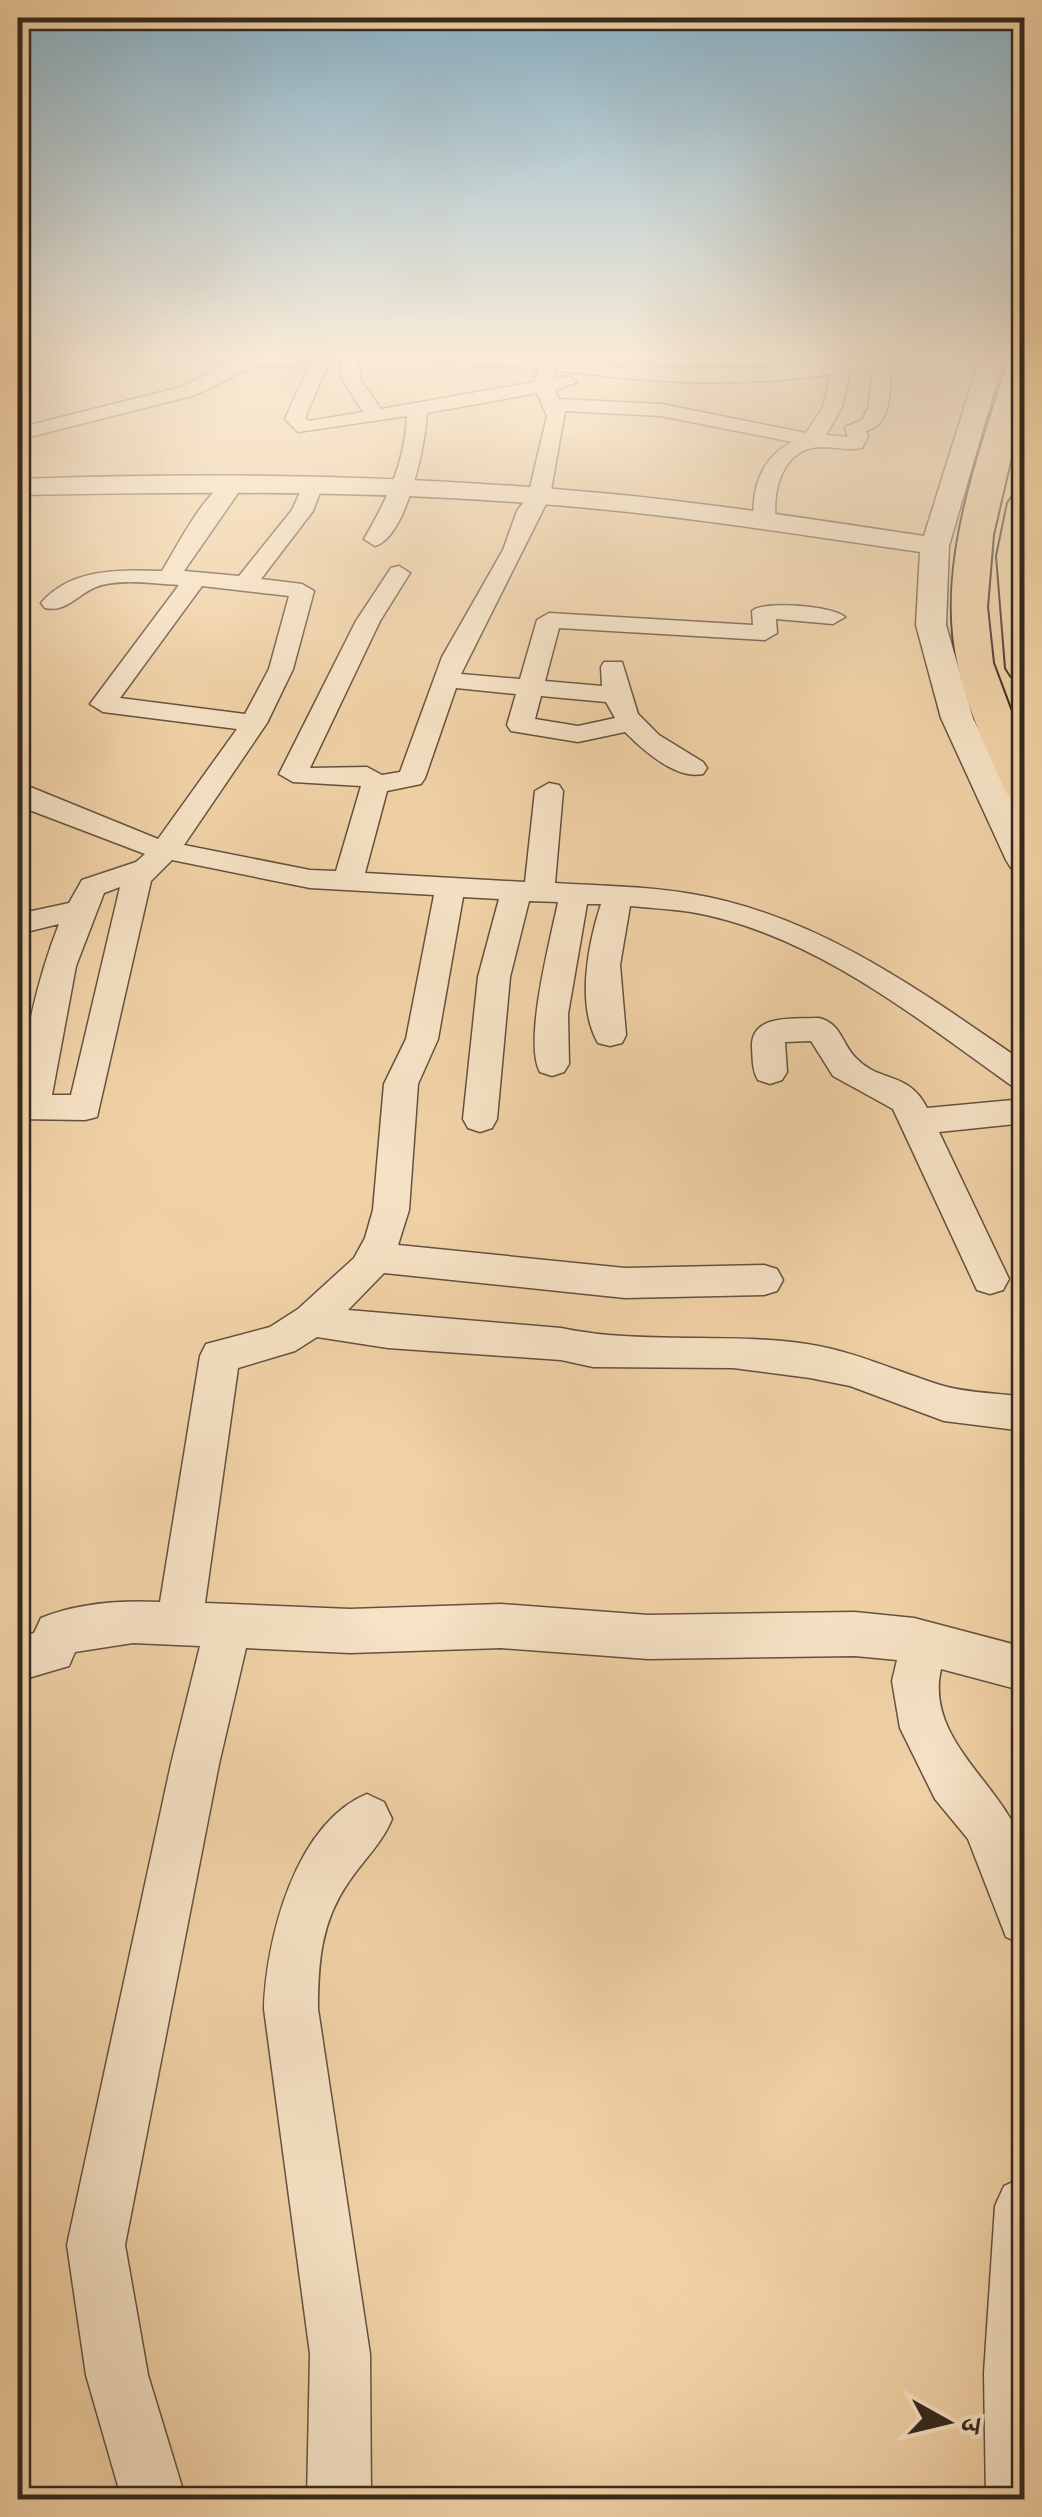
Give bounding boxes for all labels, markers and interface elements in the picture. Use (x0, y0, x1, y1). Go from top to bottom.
north arrow (897, 2372, 997, 2472)
text: उ (951, 2414, 988, 2436)

